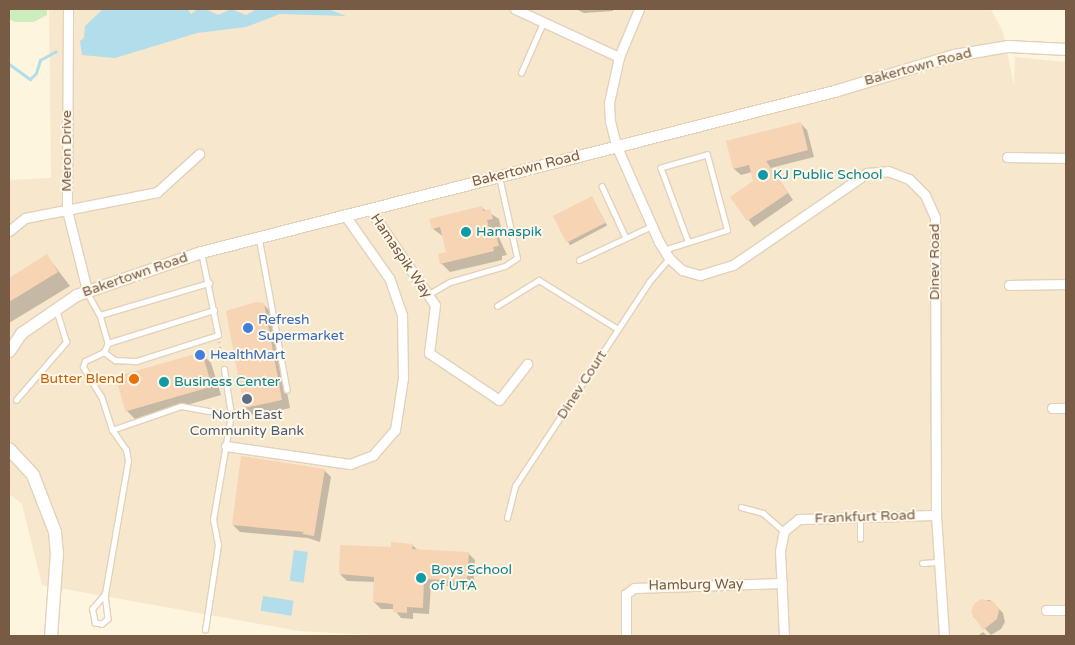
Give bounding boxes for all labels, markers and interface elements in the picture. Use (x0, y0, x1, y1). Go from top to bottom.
street label: Bakertown Road (862, 45, 974, 89)
street label: Meron Drive (59, 110, 75, 192)
street label: Bakertown Road (470, 147, 582, 191)
place label: KJ Public School (773, 167, 882, 183)
marker: KJ Public School (757, 169, 769, 181)
street label: Hamaspik Way (367, 211, 435, 301)
place label: Hamaspik (476, 224, 542, 240)
street label: Dinev Road (927, 224, 943, 300)
marker: Hamaspik (460, 226, 472, 238)
street label: Bakertown Road (80, 249, 190, 301)
place label: Refresh Supermarket (258, 312, 344, 344)
marker: Refresh Supermarket (242, 322, 254, 334)
place label: HealthMart (210, 347, 285, 363)
street label: Dinev Court (554, 347, 610, 423)
marker: HealthMart (194, 349, 206, 361)
place label: Butter Blend (40, 371, 124, 387)
marker: Butter Blend (128, 373, 140, 385)
place label: Business Center (174, 374, 280, 390)
marker: Business Center (158, 376, 170, 388)
marker: North East Community Bank (241, 393, 253, 405)
place label: North East Community Bank (190, 407, 304, 440)
street label: Frankfurt Road (814, 507, 916, 527)
place label: Boys School of UTA (431, 562, 512, 594)
marker: Boys School of UTA (415, 572, 427, 584)
street label: Hamburg Way (648, 576, 744, 594)

